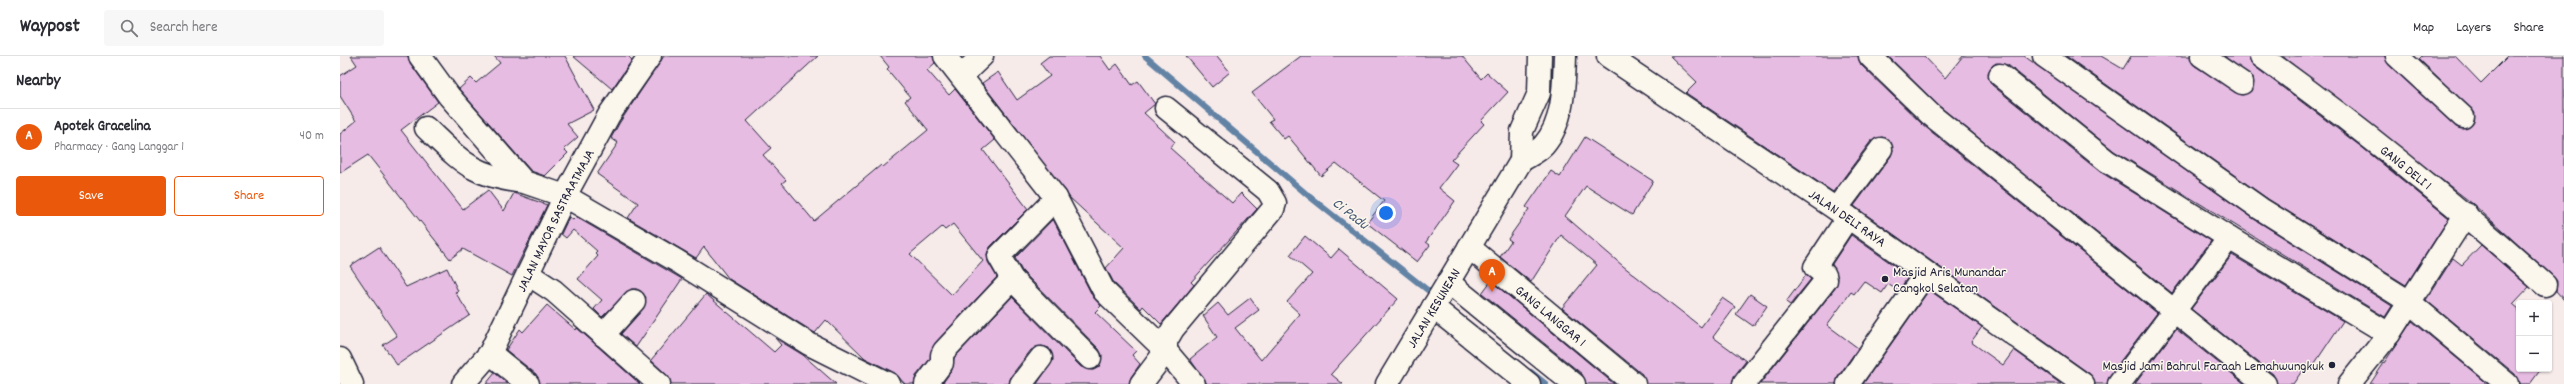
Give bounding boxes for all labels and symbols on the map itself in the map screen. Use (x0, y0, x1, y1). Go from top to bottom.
street label: GANG DELI 1 (2375, 141, 2436, 196)
street label: JALAN MAYOR SASTRAATMAJA (513, 146, 601, 296)
street label: JALAN DELI RAYA (1804, 185, 1890, 253)
water label: Ci Padu (1327, 193, 1374, 237)
your location (1376, 203, 1396, 223)
pin: A (1479, 259, 1505, 292)
place label: Masjid Aris Munandar Cangkol Selatan (1893, 263, 2007, 299)
street label: JALAN KESUNEAN (1403, 265, 1466, 352)
marker: Masjid Aris Munandar Cangkol Selatan (1880, 274, 1890, 284)
street label: GANG LANGGAR 1 (1510, 281, 1590, 352)
place label: Masjid Jami Bahrul Faraah Lemahwungkuk (2103, 357, 2324, 377)
marker: Masjid Jami Bahrul Faraah Lemahwungkuk (2327, 360, 2337, 370)

